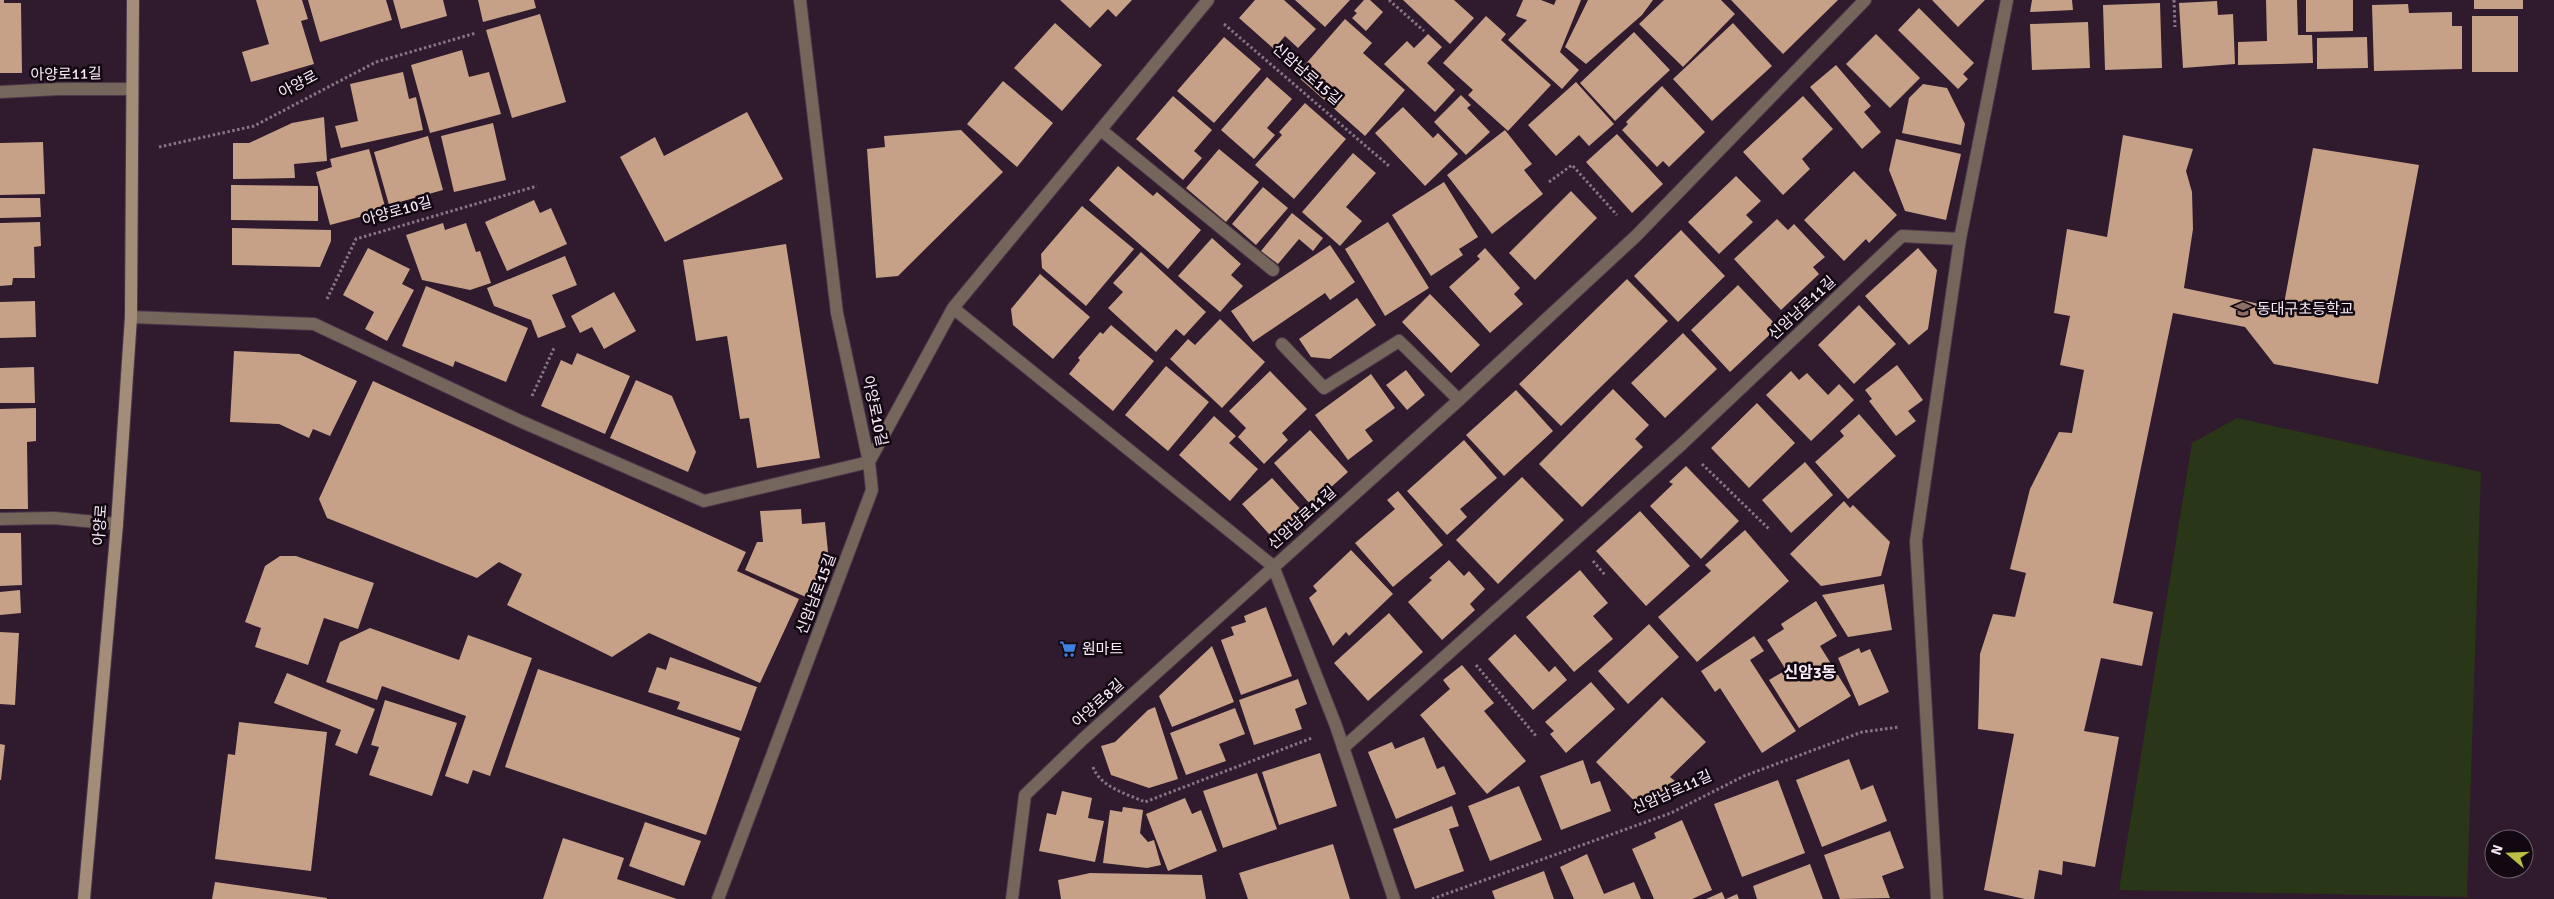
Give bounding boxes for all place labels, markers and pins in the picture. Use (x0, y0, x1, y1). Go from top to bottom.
school or university icon: 동대구초등학교 (2233, 299, 2253, 319)
place label: 동대구초등학교 (2257, 300, 2354, 318)
supermarket icon: 원마트 (1058, 639, 1078, 659)
place label: 원마트 (1082, 640, 1124, 658)

